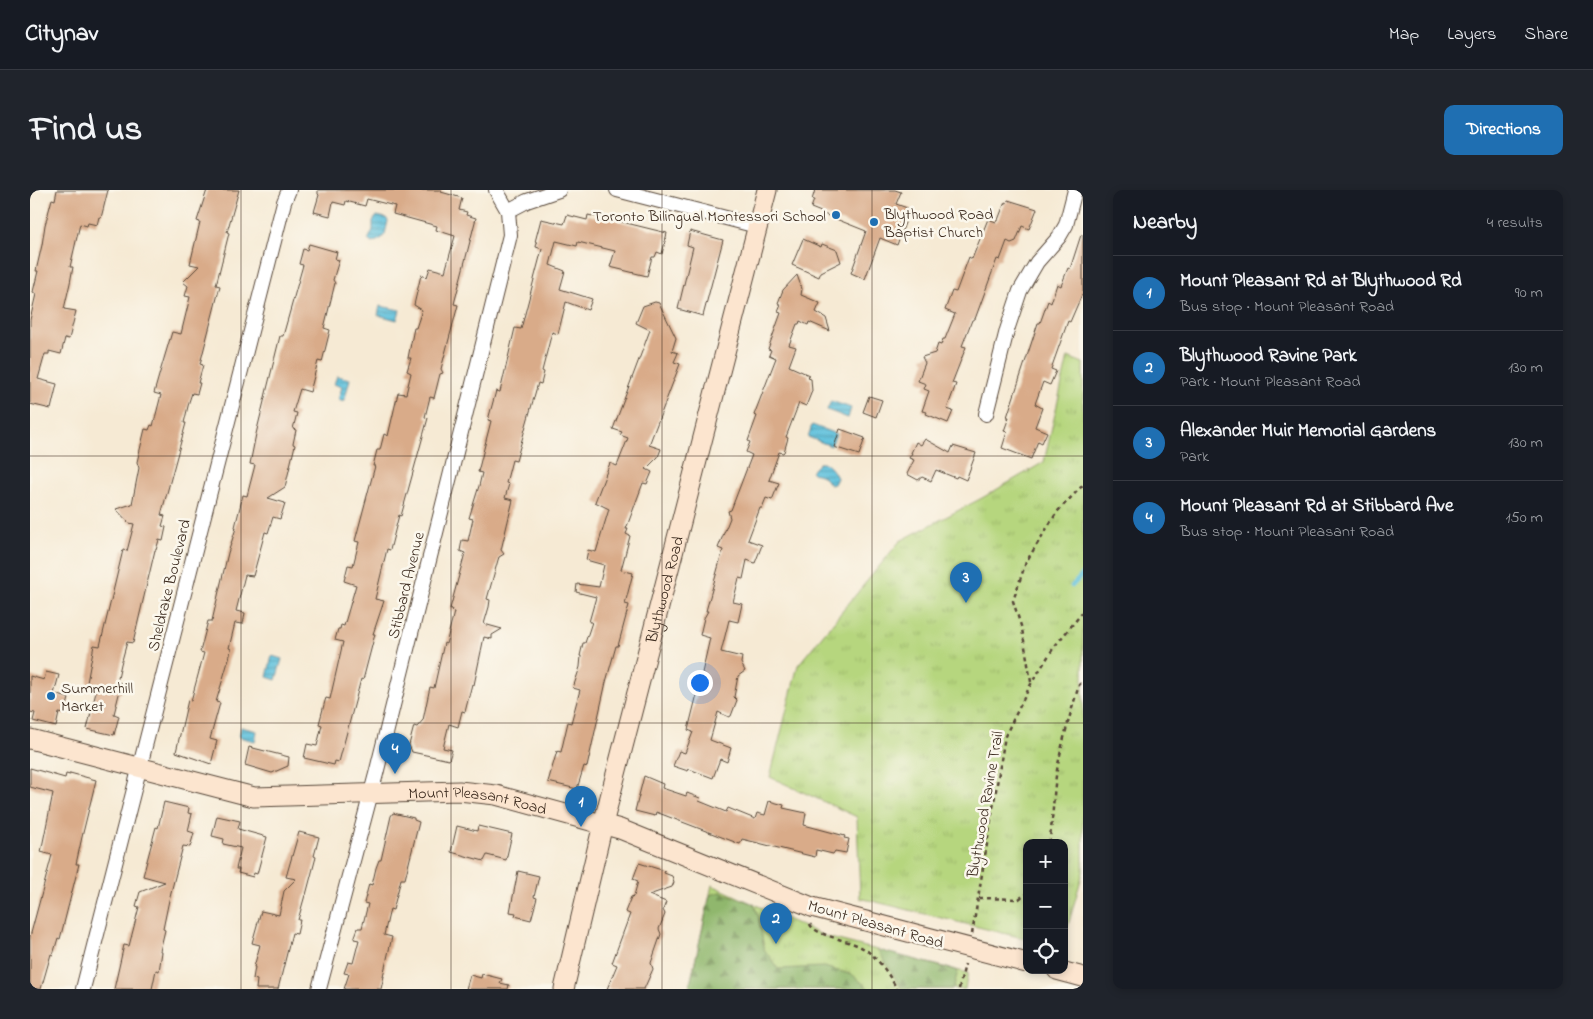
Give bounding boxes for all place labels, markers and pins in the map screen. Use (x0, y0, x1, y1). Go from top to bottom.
place label: Blythwood Road Baptist Church (883, 203, 993, 245)
place label: Toronto Bilingual Montessori School (593, 205, 826, 229)
marker: Toronto Bilingual Montessori School (830, 209, 842, 221)
marker: Blythwood Road Baptist Church (868, 216, 880, 228)
pin: 3 (950, 562, 982, 603)
place label: Summerhill Market (61, 677, 134, 719)
marker: Summerhill Market (45, 690, 57, 702)
pin: 4 (379, 733, 411, 774)
pin: 1 (565, 786, 597, 827)
pin: 2 (760, 903, 792, 944)

